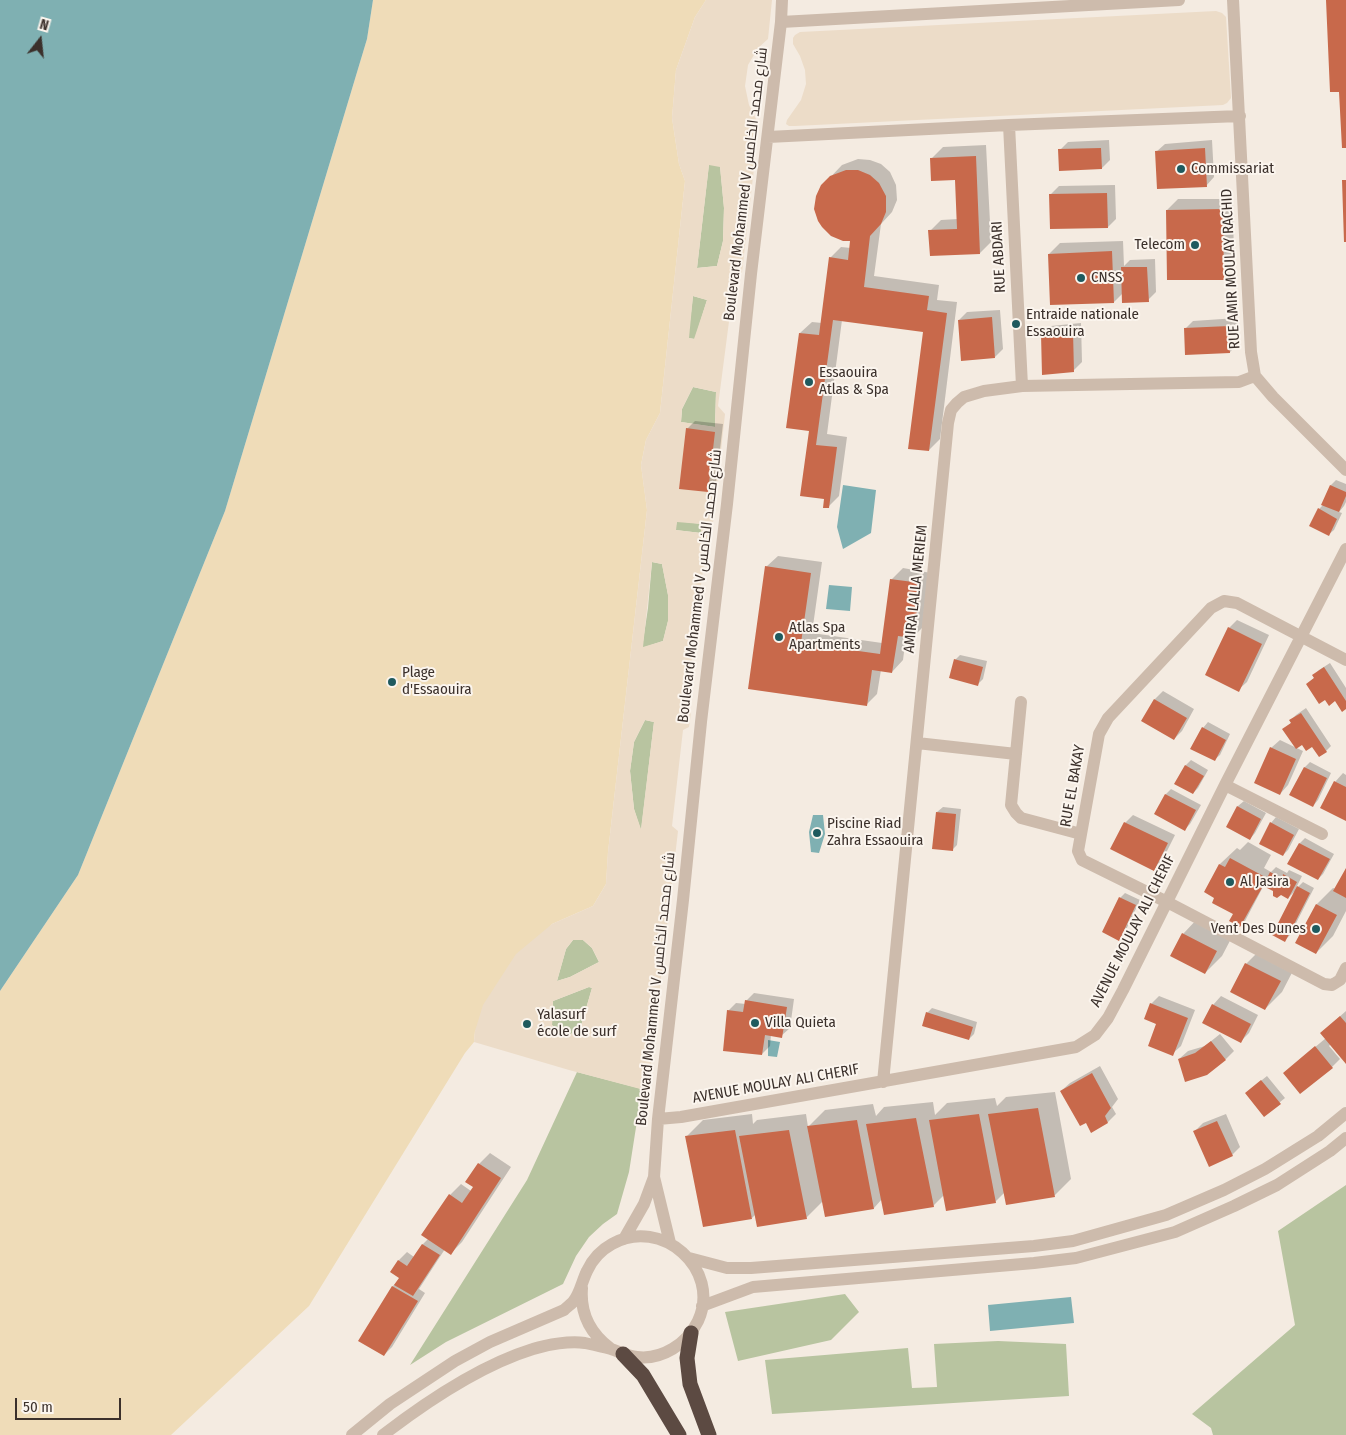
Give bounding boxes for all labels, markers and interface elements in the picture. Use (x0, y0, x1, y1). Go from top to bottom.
north arrow (15, 15, 65, 65)
text: N (38, 16, 51, 34)
street label: Boulevard Mohammed V شارع محمد الخامس (720, 46, 772, 322)
place label: Commissariat (1191, 160, 1274, 178)
marker: Commissariat (1175, 163, 1187, 175)
street label: RUE AMIR MOULAY RACHID (1218, 188, 1244, 350)
street label: RUE ABDARI (988, 221, 1010, 293)
place label: Telecom (1135, 236, 1185, 254)
marker: Telecom (1189, 239, 1201, 251)
place label: CNSS (1091, 269, 1122, 287)
marker: CNSS (1075, 272, 1087, 284)
place label: Entraide nationale Essaouira (1026, 306, 1139, 341)
marker: Entraide nationale Essaouira (1010, 318, 1022, 330)
place label: Essaouira Atlas & Spa (819, 364, 889, 399)
marker: Essaouira Atlas & Spa (803, 376, 815, 388)
street label: Boulevard Mohammed V شارع محمد الخامس (674, 448, 726, 724)
street label: AMIRA LALLA MERIEM (900, 524, 932, 654)
place label: Atlas Spa Apartments (789, 619, 860, 654)
marker: Atlas Spa Apartments (773, 631, 785, 643)
place label: Plage d'Essaouira (402, 664, 472, 699)
marker: Plage d'Essaouira (386, 676, 398, 688)
street label: RUE EL BAKAY (1057, 743, 1089, 829)
place label: Piscine Riad Zahra Essaouira (827, 815, 923, 850)
marker: Piscine Riad Zahra Essaouira (811, 827, 823, 839)
street label: Boulevard Mohammed V شارع محمد الخامس (633, 851, 679, 1127)
street label: AVENUE MOULAY ALI CHERIF (1087, 852, 1179, 1010)
place label: Al Jasira (1240, 873, 1289, 891)
marker: Al Jasira (1224, 876, 1236, 888)
place label: Vent Des Dunes (1211, 920, 1306, 938)
marker: Vent Des Dunes (1310, 923, 1322, 935)
place label: Yalasurf école de surf (537, 1006, 616, 1041)
place label: Villa Quieta (765, 1014, 836, 1032)
marker: Villa Quieta (749, 1017, 761, 1029)
marker: Yalasurf école de surf (521, 1018, 533, 1030)
street label: AVENUE MOULAY ALI CHERIF (691, 1060, 861, 1108)
scale bar (18, 1388, 124, 1420)
text: 50 m (23, 1398, 53, 1416)

